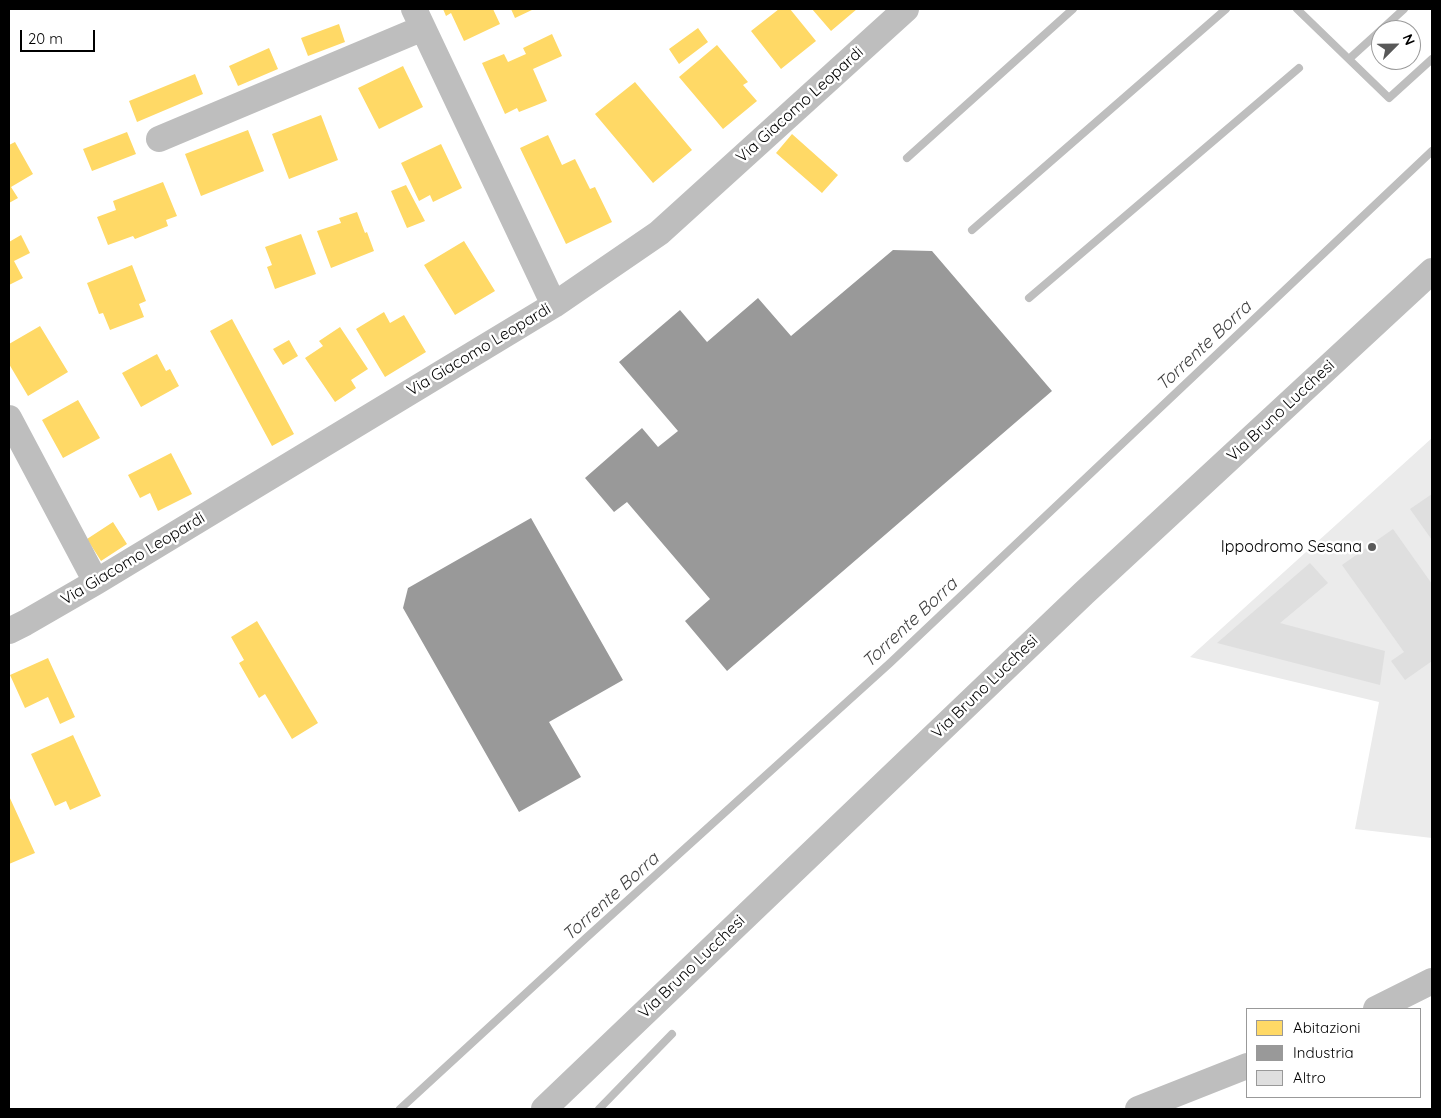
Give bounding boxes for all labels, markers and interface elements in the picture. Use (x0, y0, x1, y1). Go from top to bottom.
scale bar (22, 20, 98, 52)
north arrow (1371, 20, 1421, 70)
text: 20 m (28, 29, 63, 48)
text: N (1399, 31, 1419, 48)
street label: Via Giacomo Leopardi (732, 43, 868, 167)
water label: Torrente Borra (1152, 297, 1256, 395)
street label: Via Giacomo Leopardi (404, 299, 554, 401)
street label: Via Bruno Lucchesi (1223, 356, 1339, 466)
street label: Via Giacomo Leopardi (58, 508, 208, 610)
place label: Ippodromo Sesana (1221, 537, 1362, 557)
marker: Ippodromo Sesana (1366, 541, 1378, 553)
water label: Torrente Borra (858, 574, 962, 672)
street label: Via Bruno Lucchesi (928, 631, 1042, 743)
water label: Torrente Borra (559, 848, 663, 946)
street label: Via Bruno Lucchesi (635, 911, 749, 1023)
legend (1246, 1008, 1421, 1098)
text: Abitazioni (1293, 1018, 1361, 1037)
text: Industria (1293, 1043, 1353, 1062)
text: Altro (1293, 1068, 1326, 1087)

